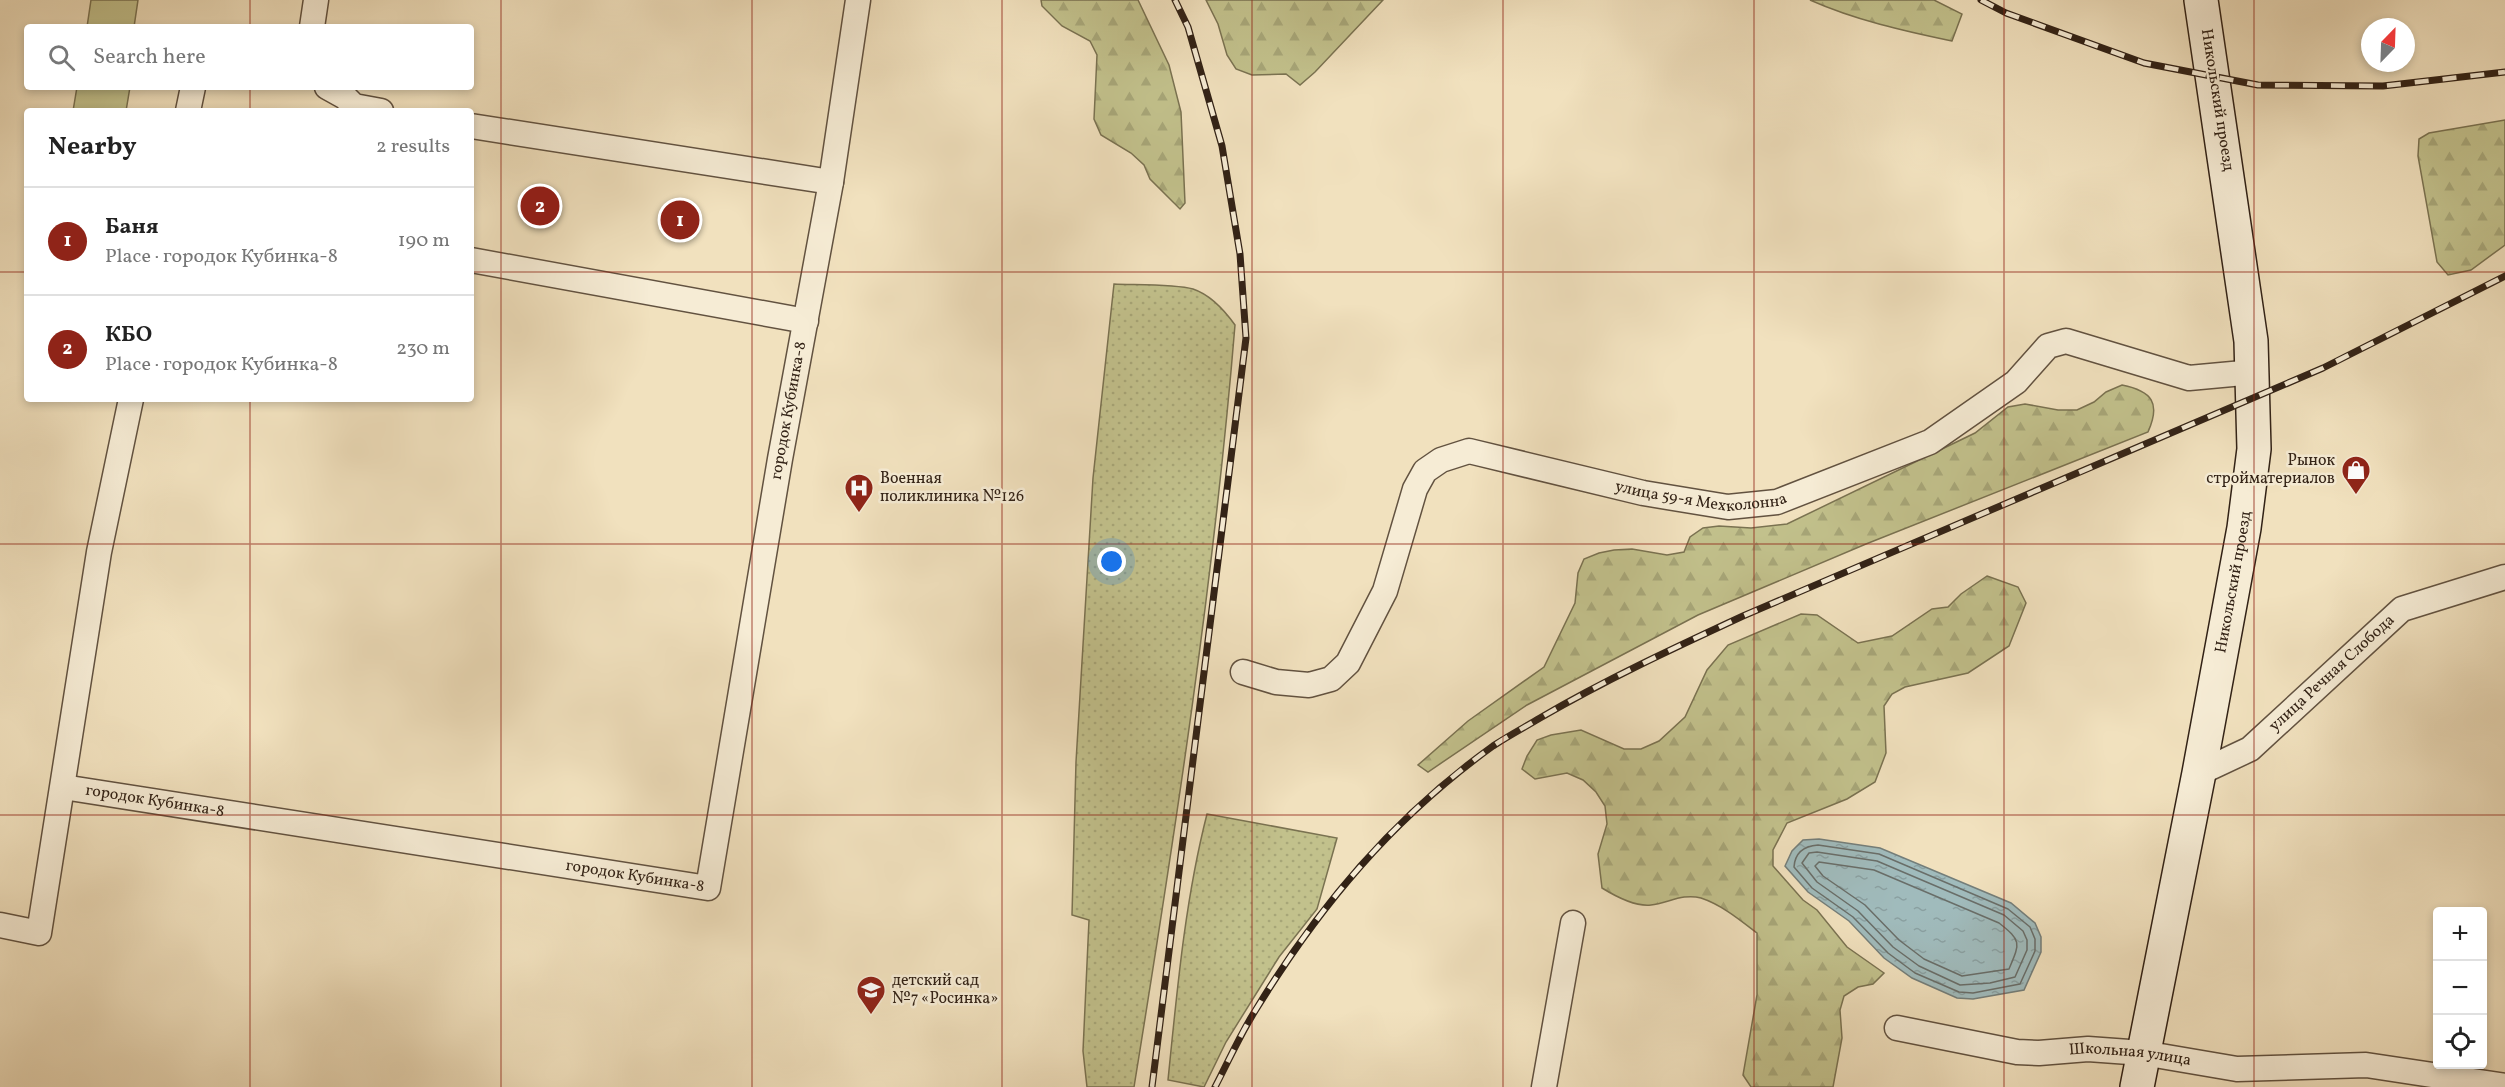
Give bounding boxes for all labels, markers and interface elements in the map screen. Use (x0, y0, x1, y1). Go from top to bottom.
north arrow (2361, 18, 2415, 72)
search box (24, 24, 474, 90)
street label: Никольский проезд (2195, 27, 2239, 173)
icon: search (45, 41, 78, 74)
text: Search here (93, 42, 206, 73)
text: Nearby (48, 129, 137, 165)
text: 2 results (376, 133, 450, 161)
pin: 2 (520, 184, 560, 228)
pin: 1 (660, 198, 700, 242)
text: Баня (105, 212, 158, 243)
text: 1 (63, 227, 72, 255)
text: 190 m (398, 227, 450, 255)
text: Place · городок Кубинка-8 (105, 243, 338, 271)
text: КБО (105, 320, 152, 351)
text: 2 (62, 335, 73, 363)
text: 230 m (396, 335, 450, 363)
street label: городок Кубинка-8 (766, 340, 812, 481)
text: Place · городок Кубинка-8 (105, 351, 338, 379)
place label: Рынок стройматериалов (2206, 450, 2335, 490)
shop icon: Рынок стройматериалов (2340, 454, 2372, 496)
place label: Военная поликлиника №126 (880, 468, 1024, 508)
hospital icon: Военная поликлиника №126 (843, 472, 875, 514)
street label: улица 59-я Мехколонна (1613, 476, 1791, 518)
street label: Никольский проезд (2210, 510, 2257, 655)
your location (1097, 547, 1126, 576)
street label: улица Речная Слобода (2264, 610, 2400, 737)
street label: городок Кубинка-8 (84, 780, 226, 823)
street label: городок Кубинка-8 (564, 855, 706, 898)
map controls (2433, 907, 2487, 1069)
button: + (2433, 907, 2487, 961)
button: − (2433, 961, 2487, 1015)
place label: детский сад №7 «Росинка» (892, 970, 998, 1010)
school or university icon: детский сад №7 «Росинка» (855, 974, 887, 1016)
button: locate (2433, 1015, 2487, 1069)
street label: Школьная улица (2068, 1038, 2193, 1072)

